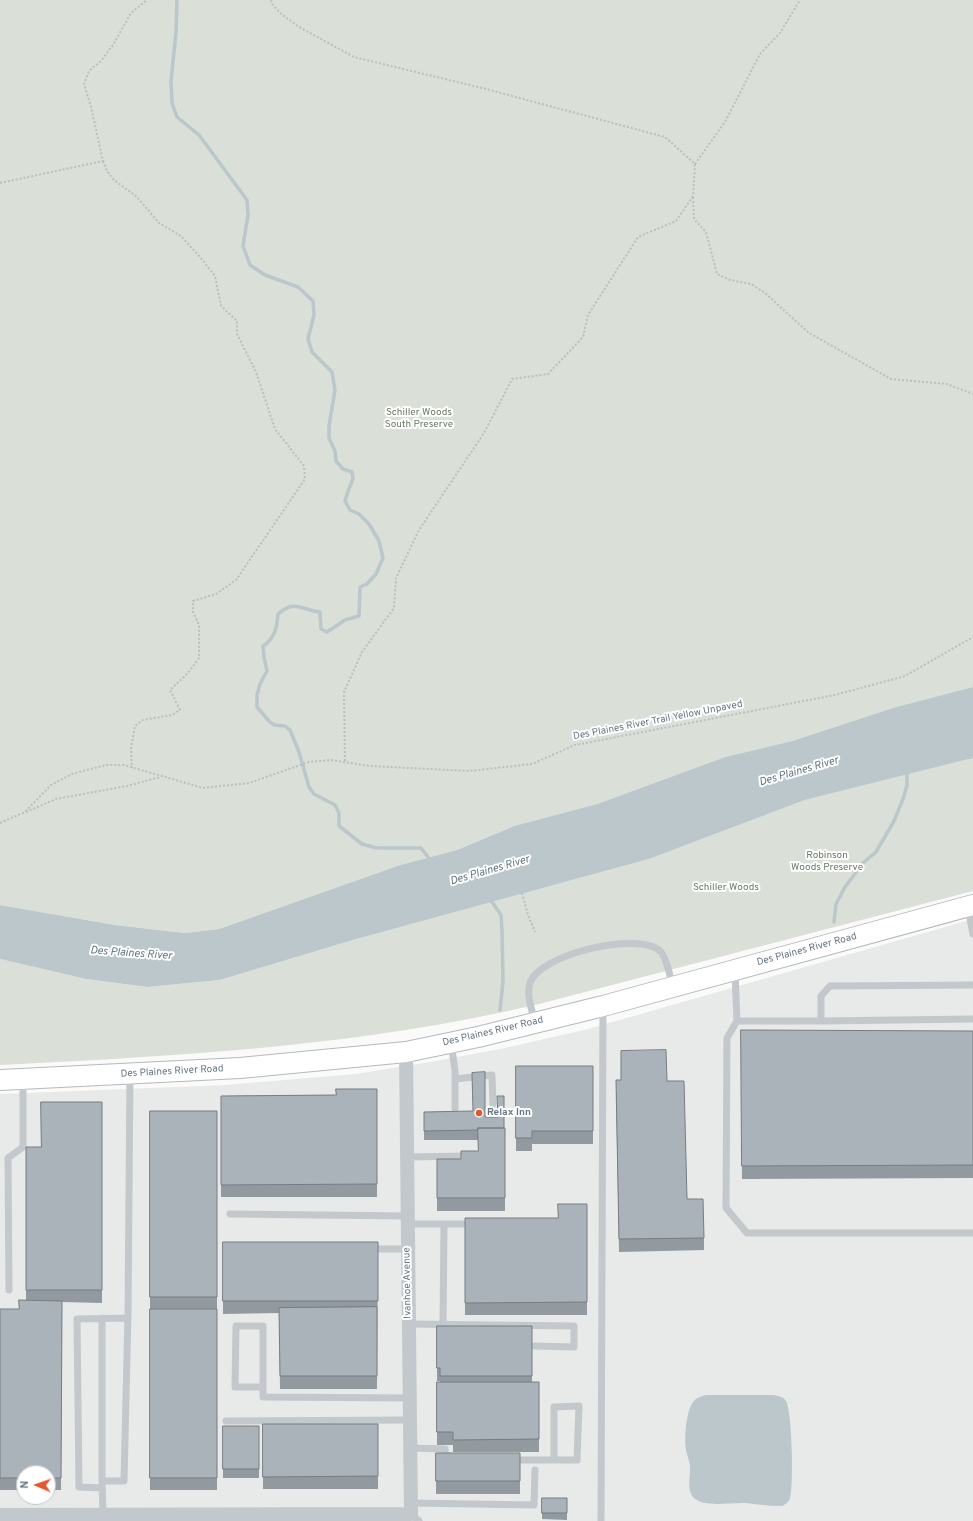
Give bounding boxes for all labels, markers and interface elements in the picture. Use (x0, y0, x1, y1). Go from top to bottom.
park label: Schiller Woods South Preserve (385, 407, 453, 430)
street label: Des Plaines River Trail Yellow Unpaved (572, 699, 744, 743)
water label: Des Plaines River (758, 754, 840, 790)
park label: Robinson Woods Preserve (791, 850, 863, 874)
water label: Des Plaines River (449, 853, 531, 889)
park label: Schiller Woods (693, 882, 759, 894)
street label: Des Plaines River Road (756, 931, 858, 969)
water label: Des Plaines River (90, 945, 172, 963)
street label: Des Plaines River Road (441, 1015, 545, 1049)
street label: Des Plaines River Road (120, 1063, 224, 1081)
place label: Relax Inn (487, 1107, 531, 1119)
marker: Relax Inn (474, 1108, 484, 1118)
street label: Ivanhoe Avenue (401, 1247, 415, 1319)
north arrow (16, 1465, 56, 1505)
text: N (18, 1480, 32, 1489)

